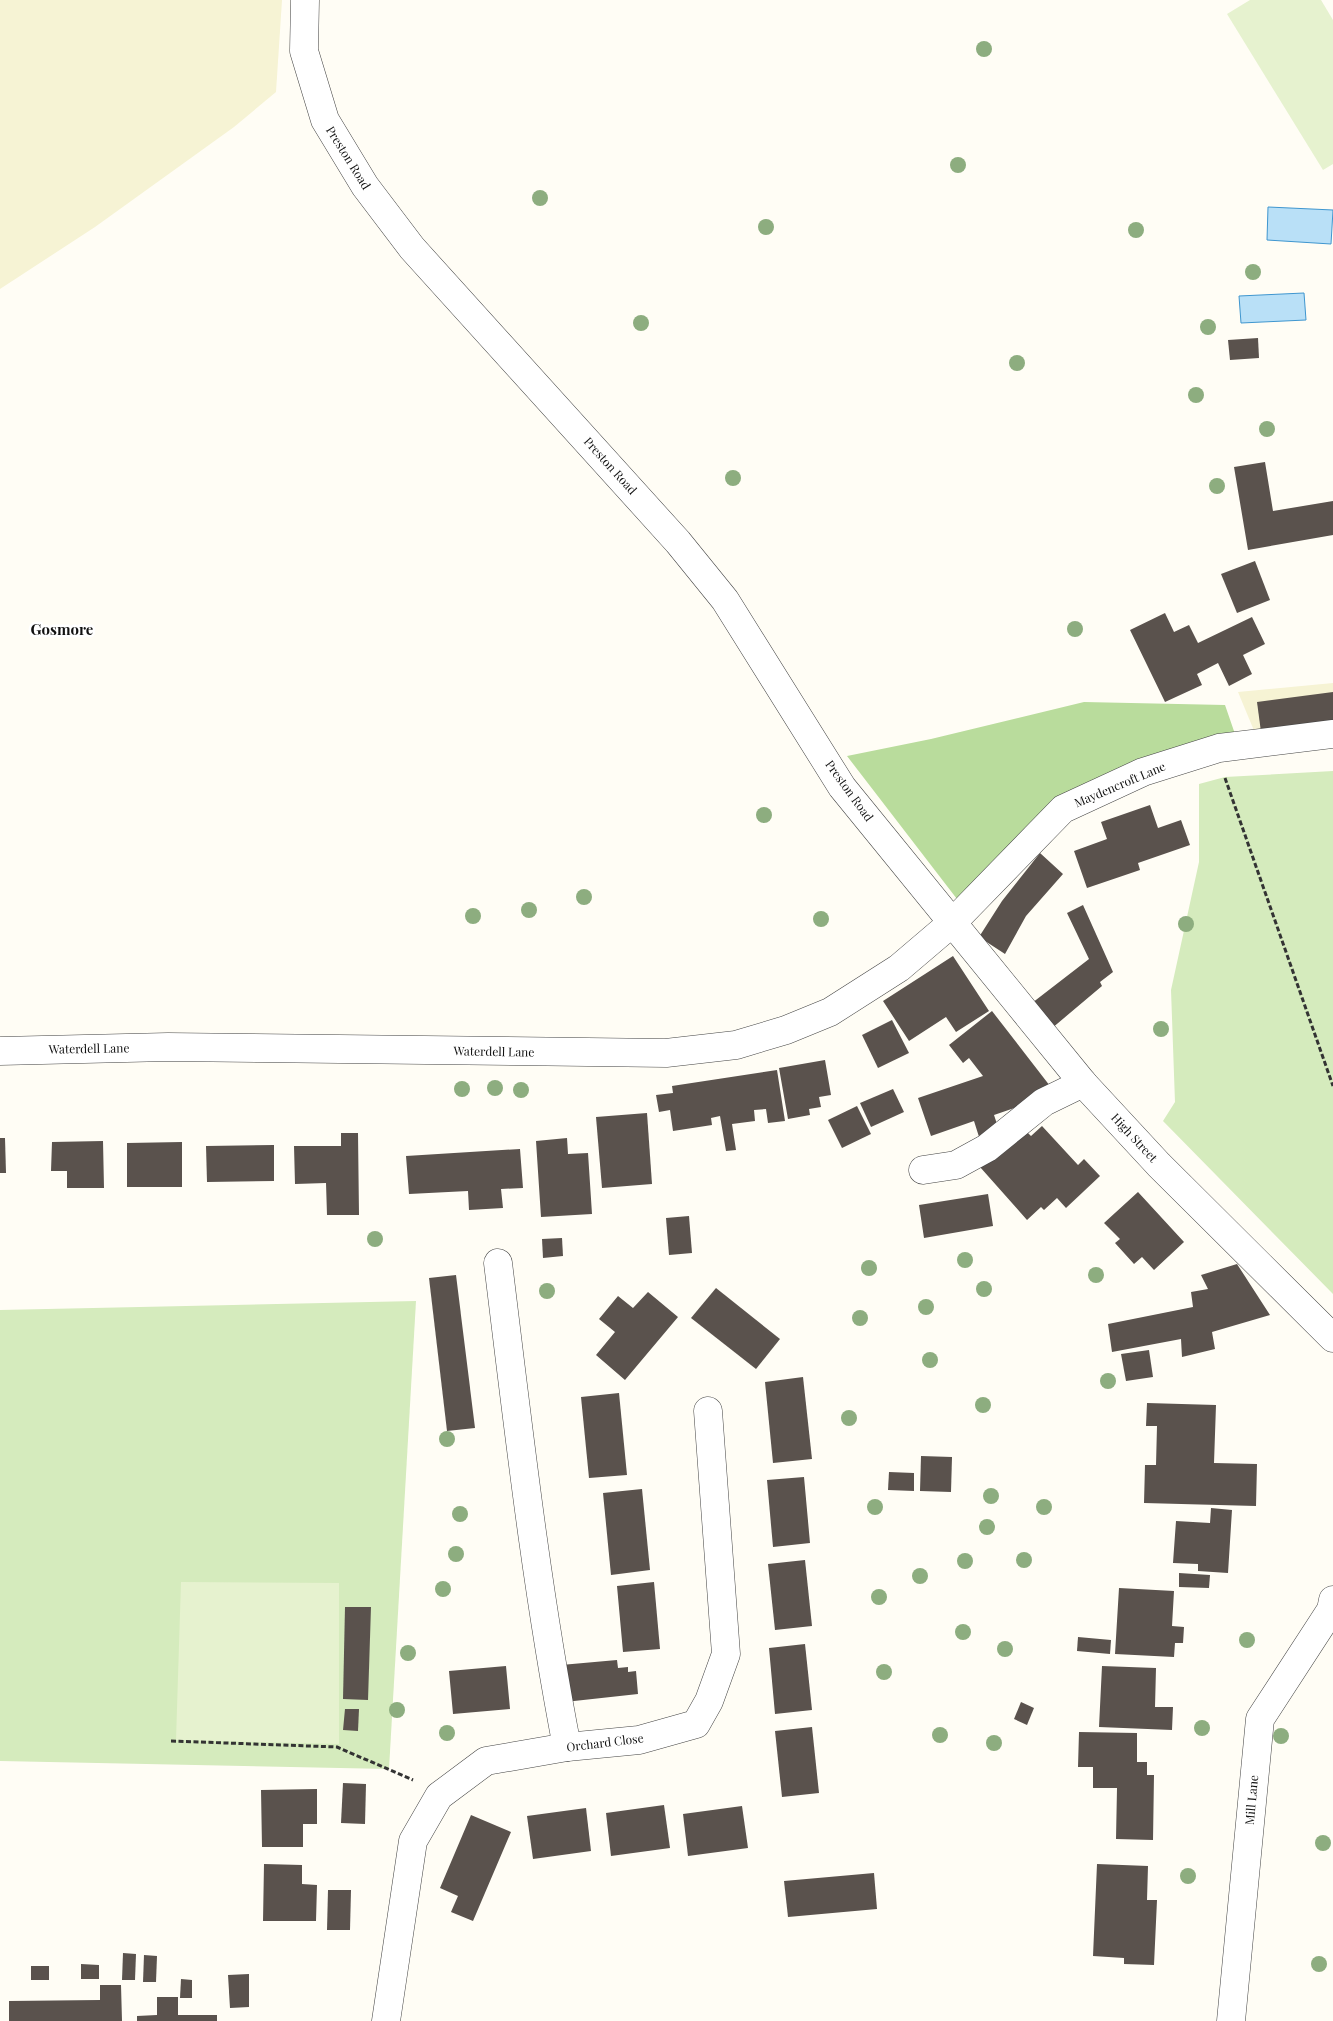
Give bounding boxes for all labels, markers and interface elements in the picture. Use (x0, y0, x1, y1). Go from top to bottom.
street label: Preston Road (323, 123, 375, 192)
street label: Preston Road (581, 433, 641, 497)
district label: Gosmore (31, 619, 94, 639)
street label: Preston Road (822, 757, 877, 824)
street label: Maydencroft Lane (1072, 758, 1167, 810)
street label: Waterdell Lane (47, 1039, 130, 1057)
street label: Waterdell Lane (452, 1042, 535, 1060)
street label: High Street (1108, 1109, 1162, 1166)
street label: Orchard Close (565, 1729, 644, 1755)
street label: Mill Lane (1241, 1774, 1261, 1826)

